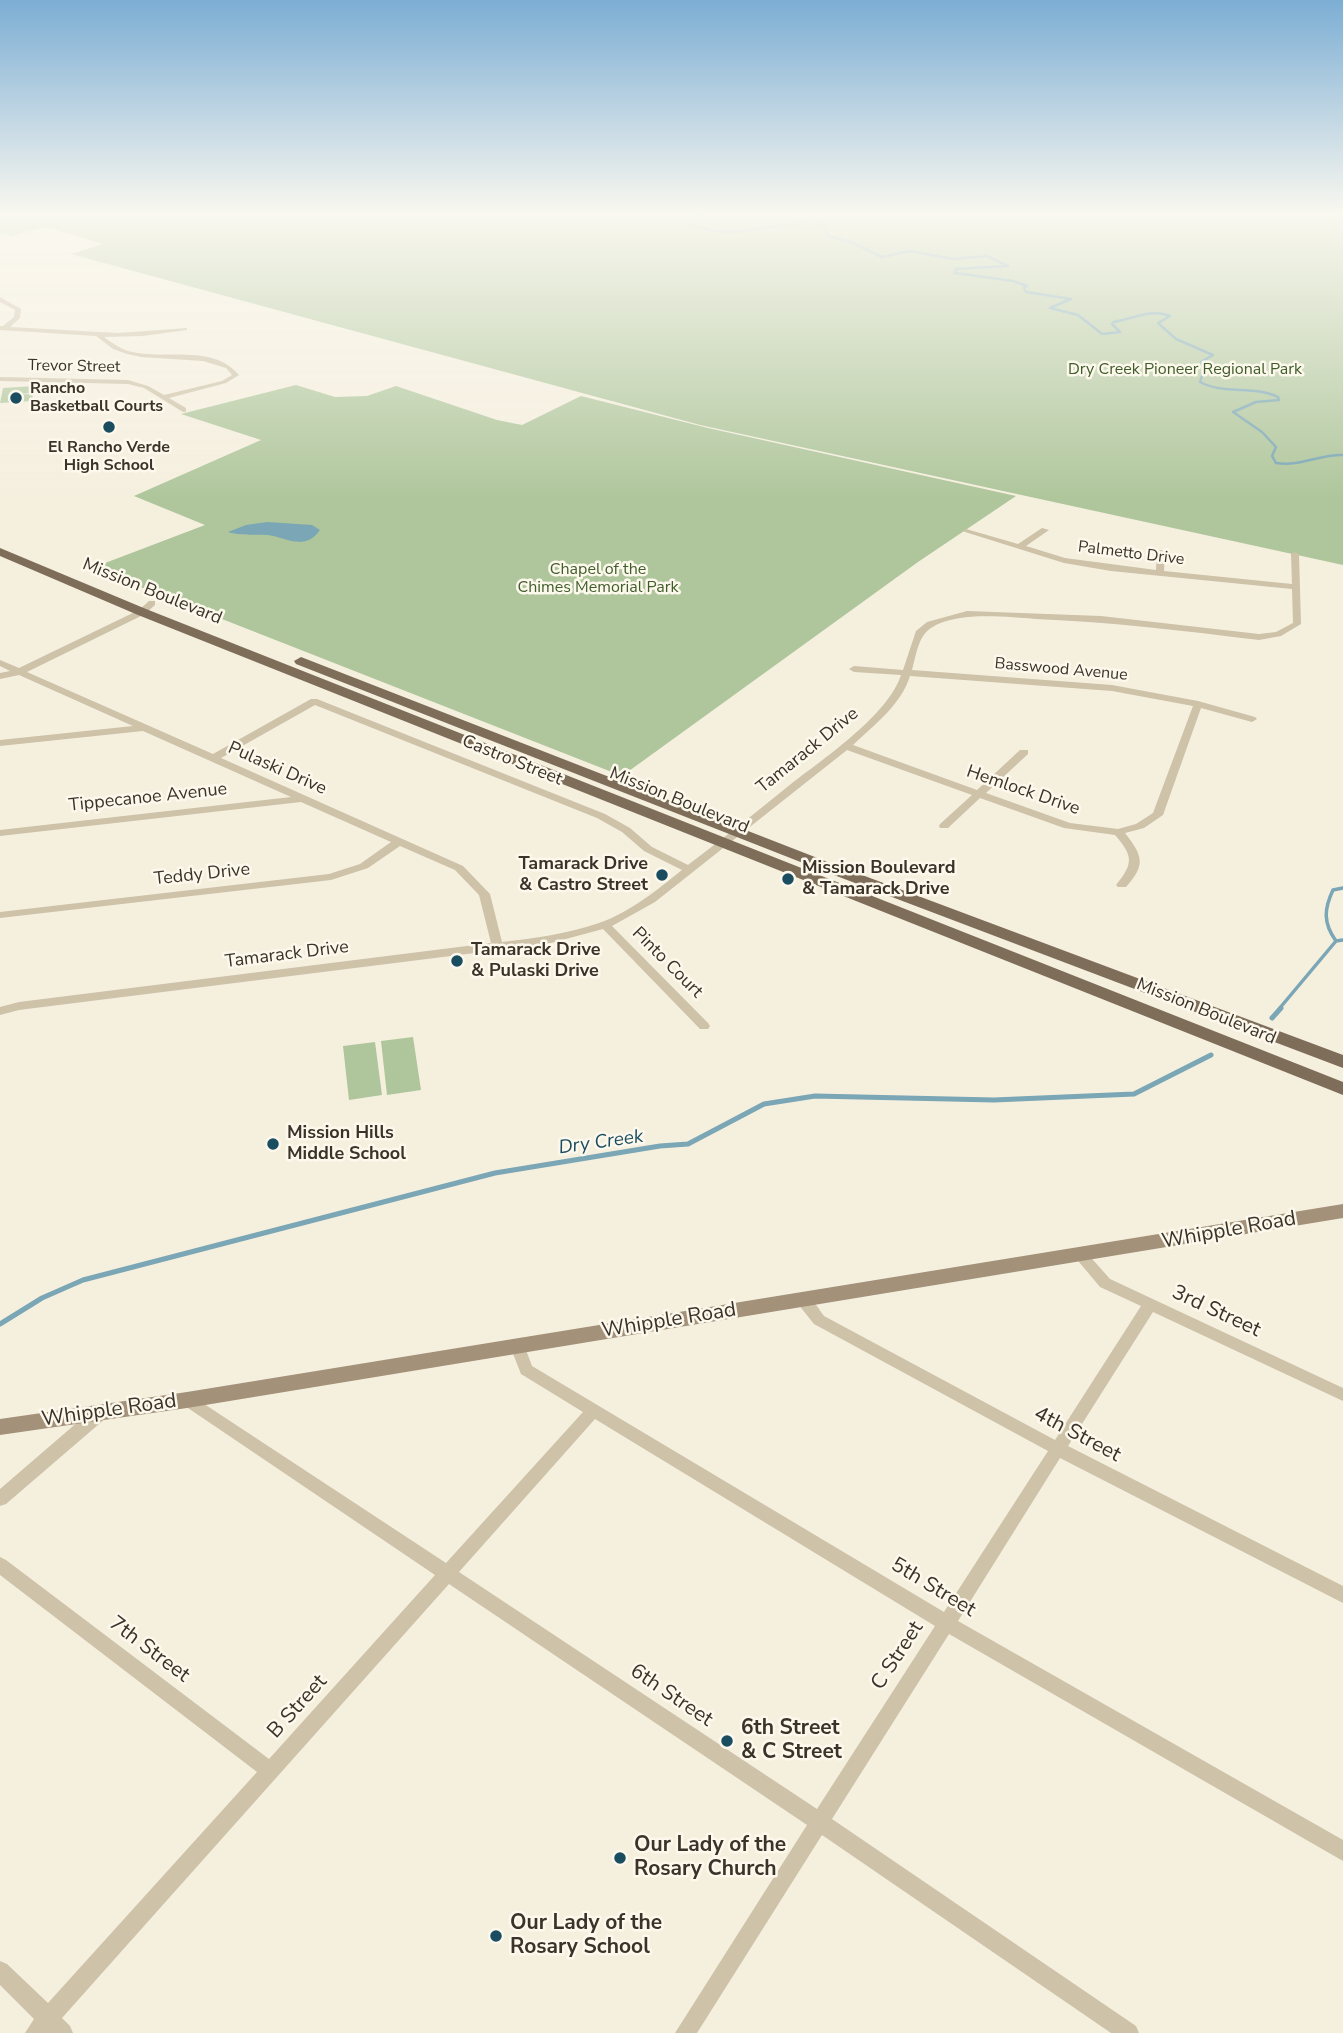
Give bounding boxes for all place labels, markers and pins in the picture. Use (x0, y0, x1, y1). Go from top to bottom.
place label: Rancho Basketball Courts (30, 379, 163, 417)
marker: Rancho Basketball Courts (8, 390, 24, 406)
marker: El Rancho Verde High School (101, 419, 117, 435)
place label: El Rancho Verde High School (48, 438, 170, 476)
place label: Tamarack Drive & Castro Street (519, 854, 648, 896)
place label: Mission Boulevard & Tamarack Drive (802, 858, 955, 900)
marker: Tamarack Drive & Castro Street (654, 867, 670, 883)
marker: Mission Boulevard & Tamarack Drive (780, 871, 796, 887)
place label: Tamarack Drive & Pulaski Drive (471, 940, 600, 982)
marker: Tamarack Drive & Pulaski Drive (449, 953, 465, 969)
place label: Mission Hills Middle School (287, 1123, 406, 1166)
marker: Mission Hills Middle School (265, 1136, 281, 1152)
place label: 6th Street & C Street (741, 1716, 842, 1766)
marker: 6th Street & C Street (719, 1733, 735, 1749)
place label: Our Lady of the Rosary Church (634, 1833, 786, 1883)
marker: Our Lady of the Rosary Church (612, 1850, 628, 1866)
place label: Our Lady of the Rosary School (510, 1911, 662, 1961)
marker: Our Lady of the Rosary School (488, 1928, 504, 1944)

